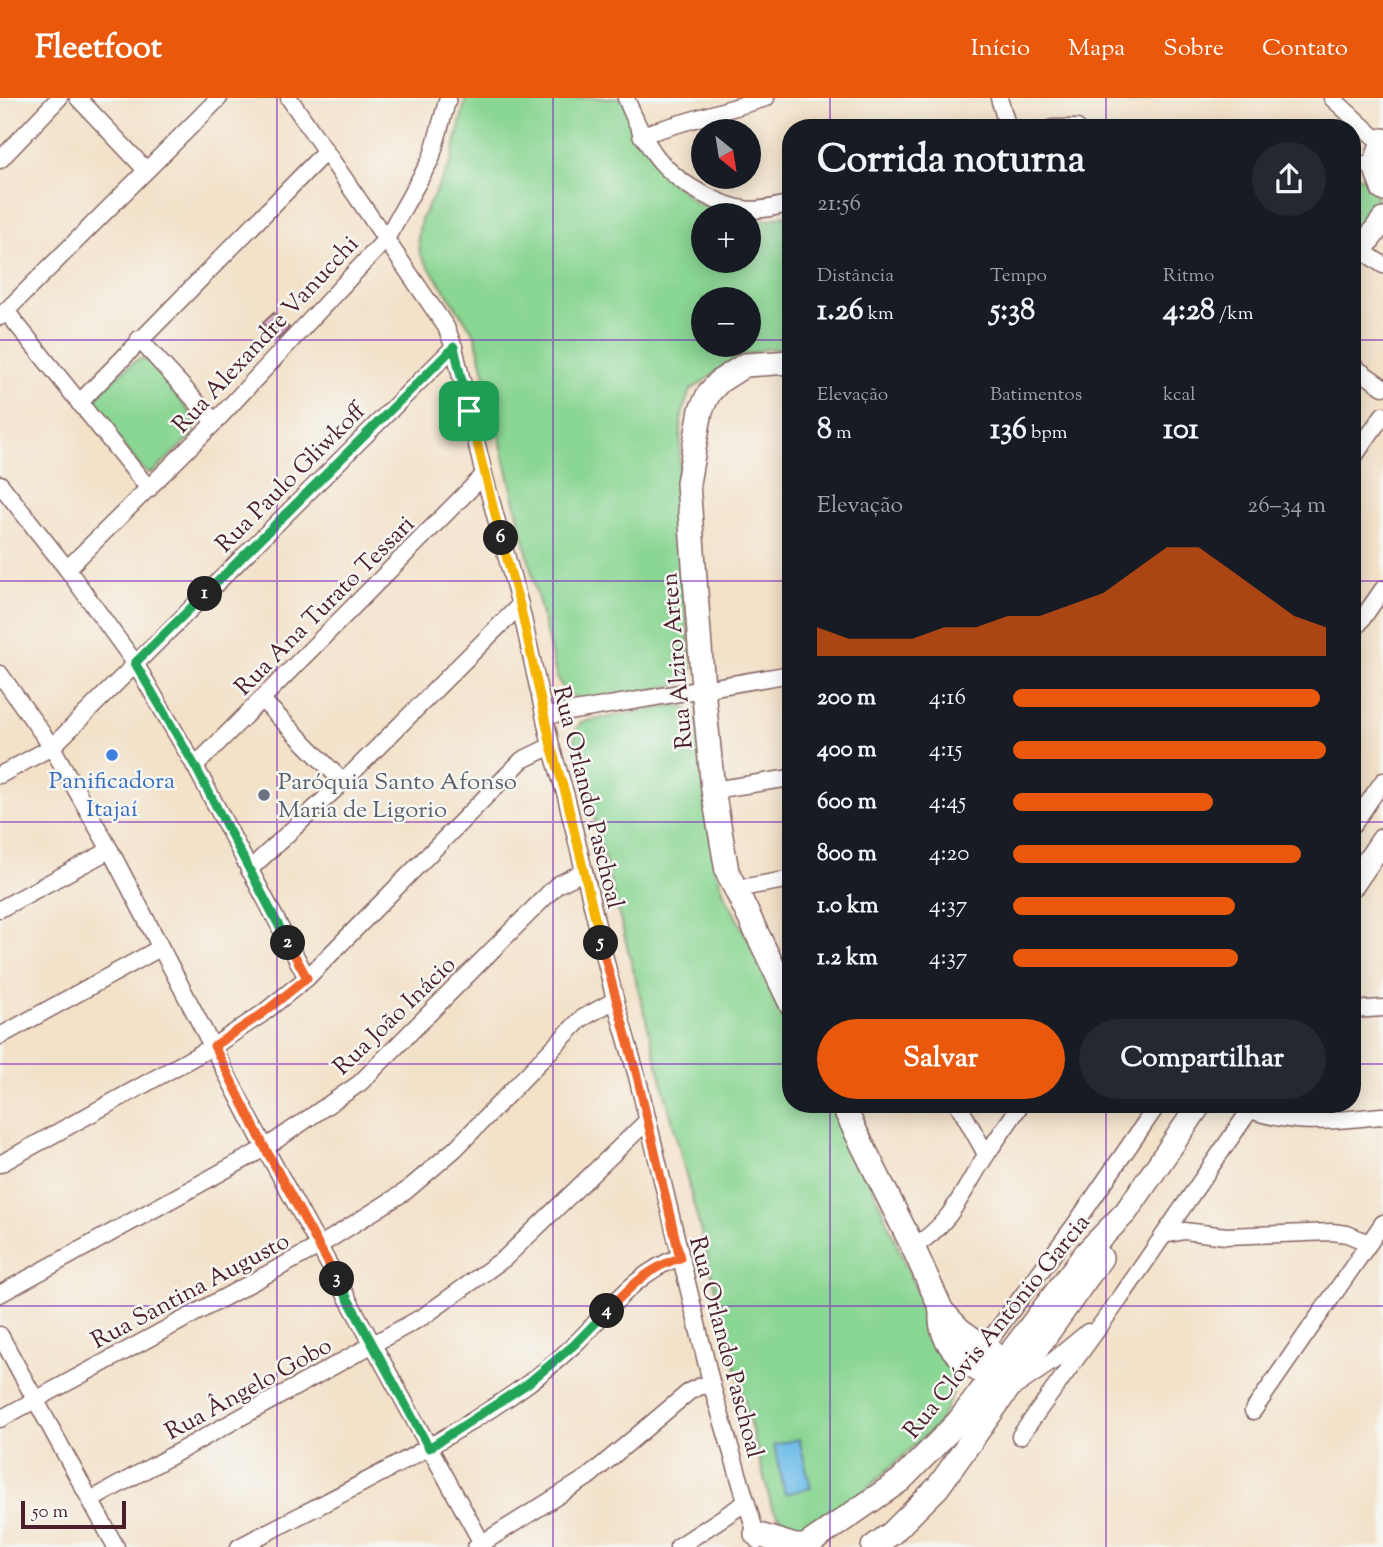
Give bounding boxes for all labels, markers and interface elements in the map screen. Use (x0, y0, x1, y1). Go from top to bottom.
text: Fleetfoot (35, 25, 162, 73)
text: Início (971, 32, 1030, 66)
text: Mapa (1068, 32, 1125, 66)
text: Sobre (1163, 32, 1224, 66)
text: Contato (1262, 32, 1348, 66)
north arrow (691, 119, 761, 189)
map controls (691, 119, 761, 357)
text: Corrida noturna (817, 135, 1085, 189)
button: share (1252, 142, 1326, 216)
text: 21:56 (817, 188, 861, 221)
button: + (691, 203, 761, 273)
street label: Rua Alexandre Vanucchi (166, 229, 367, 442)
text: Distância (817, 263, 894, 290)
text: Tempo (990, 263, 1047, 290)
text: Ritmo (1163, 263, 1214, 290)
button: − (691, 287, 761, 357)
text: 1.26 (817, 290, 864, 333)
text: 5:38 (990, 290, 1035, 333)
text: 4:28 (1163, 290, 1215, 333)
text: km (864, 301, 894, 328)
text: /km (1215, 301, 1253, 328)
pin (439, 381, 499, 441)
text: Elevação (817, 382, 888, 409)
text: Batimentos (990, 382, 1082, 409)
text: kcal (1163, 382, 1196, 409)
icon: arrive (450, 392, 488, 430)
street label: Rua Paulo Gliwkoff (209, 395, 375, 561)
text: 8 (817, 409, 832, 452)
text: 136 (990, 409, 1027, 452)
text: 101 (1163, 409, 1199, 452)
text: m (832, 420, 852, 447)
text: bpm (1027, 420, 1067, 447)
text: Elevação (817, 490, 903, 523)
text: 26–34 m (1248, 490, 1326, 523)
street label: Rua Ana Turato Tessari (228, 508, 423, 704)
pin: 6 (484, 520, 518, 556)
text: 6 (496, 524, 505, 551)
street label: Rua Alziro Arten (653, 571, 703, 751)
pin: 1 (188, 576, 222, 612)
text: 1 (201, 580, 208, 607)
text: 200 m (817, 682, 876, 715)
text: 4:16 (929, 682, 966, 715)
street label: Rua Orlando Paschoal (543, 683, 631, 913)
text: 400 m (817, 734, 877, 767)
text: 4:15 (929, 734, 962, 767)
marker: Panificadora Itajaí (104, 747, 120, 763)
place label: Panificadora Itajaí (49, 765, 175, 827)
place label: Paróquia Santo Afonso Maria de Ligorio (278, 766, 517, 828)
text: 600 m (817, 786, 877, 819)
text: 4:45 (929, 786, 966, 819)
marker: Paróquia Santo Afonso Maria de Ligorio (256, 787, 272, 803)
text: 800 m (817, 838, 877, 871)
text: 4:20 (929, 838, 970, 871)
text: 1.0 km (817, 890, 879, 923)
text: 4:37 (929, 890, 967, 923)
pin: 2 (270, 926, 306, 960)
pin: 5 (584, 926, 618, 960)
text: 2 (283, 929, 292, 956)
text: 5 (597, 929, 604, 956)
text: 1.2 km (817, 942, 878, 975)
text: 4:37 (929, 942, 967, 975)
street label: Rua João Inácio (326, 949, 464, 1084)
button: Salvar (817, 1019, 1065, 1099)
button: Compartilhar (1079, 1019, 1326, 1099)
street label: Rua Clóvis Antônio Garcia (896, 1207, 1099, 1447)
street label: Rua Santina Augusto (86, 1225, 296, 1358)
street label: Rua Orlando Paschoal (679, 1233, 771, 1462)
pin: 3 (320, 1262, 354, 1296)
text: 3 (333, 1265, 340, 1292)
pin: 4 (590, 1294, 624, 1328)
text: 4 (602, 1297, 611, 1324)
street label: Rua Ângelo Gobo (159, 1330, 339, 1450)
scale bar (21, 1498, 126, 1530)
text: 50 m (32, 1499, 68, 1526)

